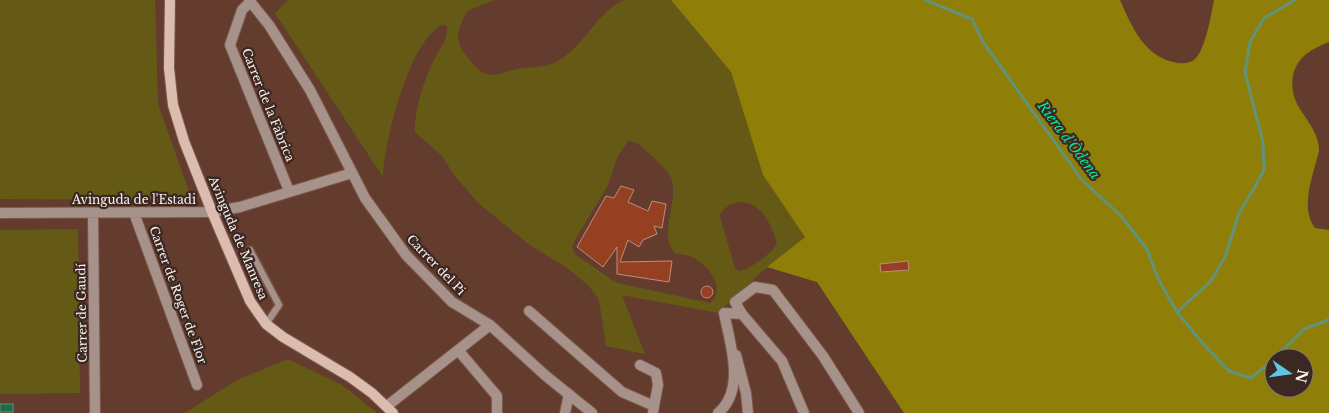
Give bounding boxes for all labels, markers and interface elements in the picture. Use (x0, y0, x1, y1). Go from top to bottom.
street label: Carrer de la Fàbrica (239, 46, 298, 164)
water label: Riera d'Òdena (1033, 96, 1105, 183)
street label: Avinguda de Manresa (205, 173, 271, 302)
street label: Avinguda de l'Estadi (71, 192, 196, 207)
street label: Carrer de Roger de Flor (147, 224, 211, 366)
street label: Carrer del Pi (404, 231, 469, 298)
street label: Carrer de Gaudí (73, 262, 90, 363)
north arrow (1264, 348, 1314, 398)
text: N (1291, 367, 1312, 384)

